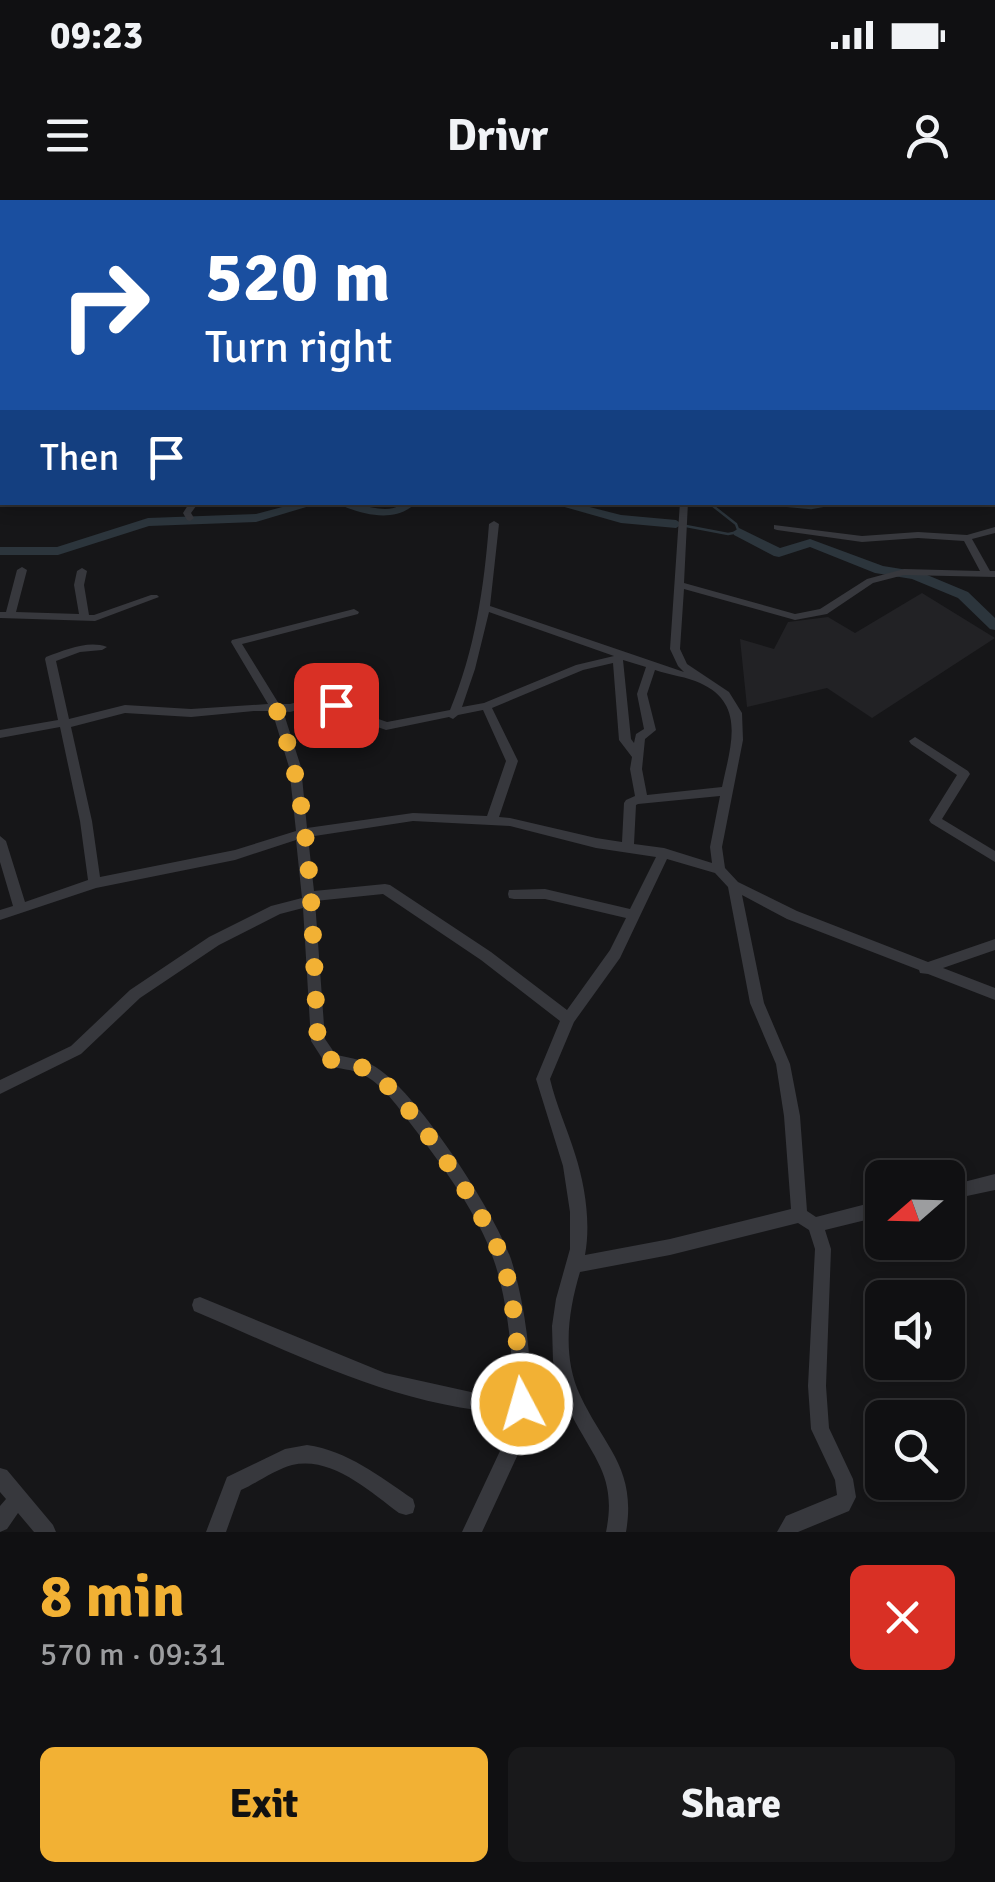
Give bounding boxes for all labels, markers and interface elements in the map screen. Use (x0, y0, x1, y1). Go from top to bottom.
text: 09:23 (50, 12, 143, 59)
icon: menu (40, 108, 95, 163)
text: Drivr (447, 108, 548, 163)
icon: person (900, 108, 955, 163)
text: 520 m (205, 234, 390, 320)
icon: right (40, 240, 170, 370)
text: Turn right (205, 320, 393, 375)
icon: arrive (139, 430, 194, 485)
text: Then (40, 434, 119, 481)
pin (294, 663, 379, 748)
icon: arrive (309, 678, 364, 733)
north arrow (865, 1160, 965, 1260)
map controls (865, 1160, 965, 1500)
button: sound (865, 1280, 965, 1380)
position arrow (470, 1352, 574, 1456)
button: search (865, 1400, 965, 1500)
text: 8 min (40, 1560, 185, 1634)
button: close (850, 1565, 955, 1670)
text: 570 m · 09:31 (40, 1635, 226, 1674)
button: Exit (40, 1747, 488, 1862)
button: Share (508, 1747, 955, 1862)

